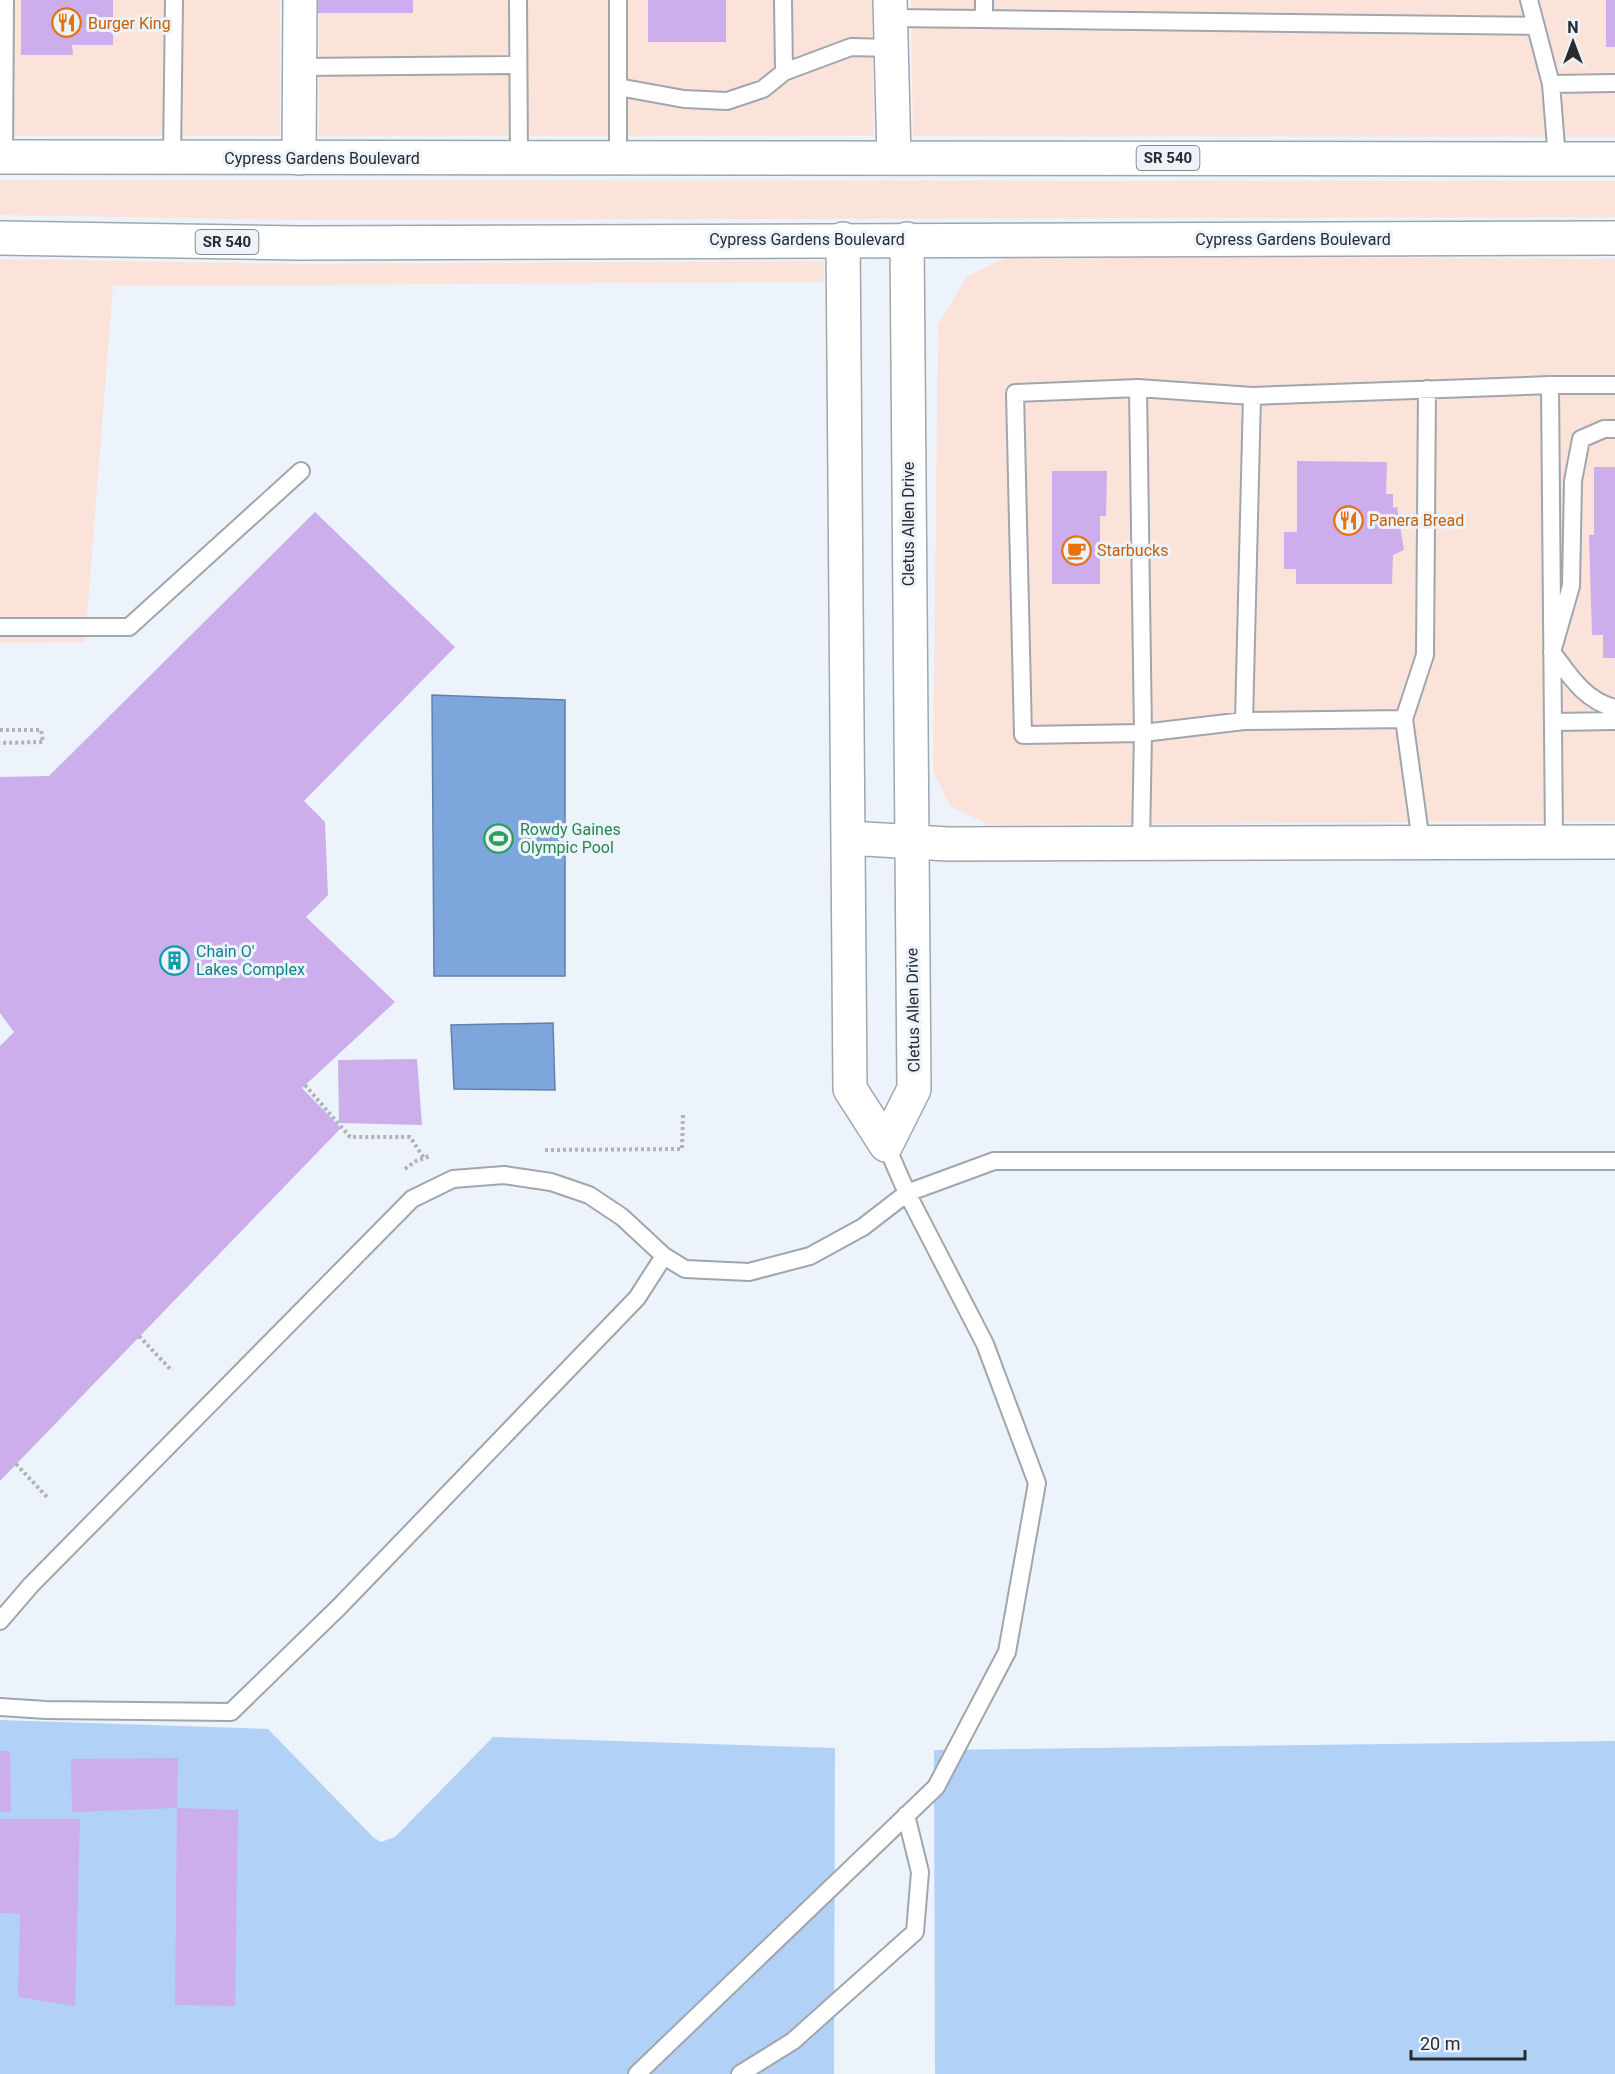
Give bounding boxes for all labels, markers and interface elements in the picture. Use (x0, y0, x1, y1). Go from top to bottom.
restaurant icon: Burger King (51, 7, 83, 39)
north arrow (1543, 12, 1603, 72)
place label: Burger King (88, 14, 171, 33)
text: N (1567, 18, 1579, 37)
road number: SR 540 (1136, 146, 1200, 170)
street label: Cypress Gardens Boulevard (224, 149, 420, 168)
road number: SR 540 (196, 230, 258, 254)
street label: Cypress Gardens Boulevard (709, 230, 905, 249)
street label: Cypress Gardens Boulevard (1195, 230, 1391, 249)
street label: Cletus Allen Drive (899, 462, 918, 586)
restaurant icon: Panera Bread (1332, 504, 1364, 536)
place label: Panera Bread (1369, 511, 1464, 530)
cafe icon: Starbucks (1060, 534, 1092, 566)
place label: Starbucks (1097, 541, 1168, 560)
place label: Rowdy Gaines Olympic Pool (520, 820, 621, 857)
sports icon: Rowdy Gaines Olympic Pool (483, 822, 515, 854)
place label: Chain O' Lakes Complex (196, 942, 305, 979)
building icon: Chain O' Lakes Complex (159, 944, 191, 976)
street label: Cletus Allen Drive (902, 948, 924, 1072)
scale bar (1411, 2023, 1525, 2061)
text: 20 m (1420, 2033, 1460, 2054)

